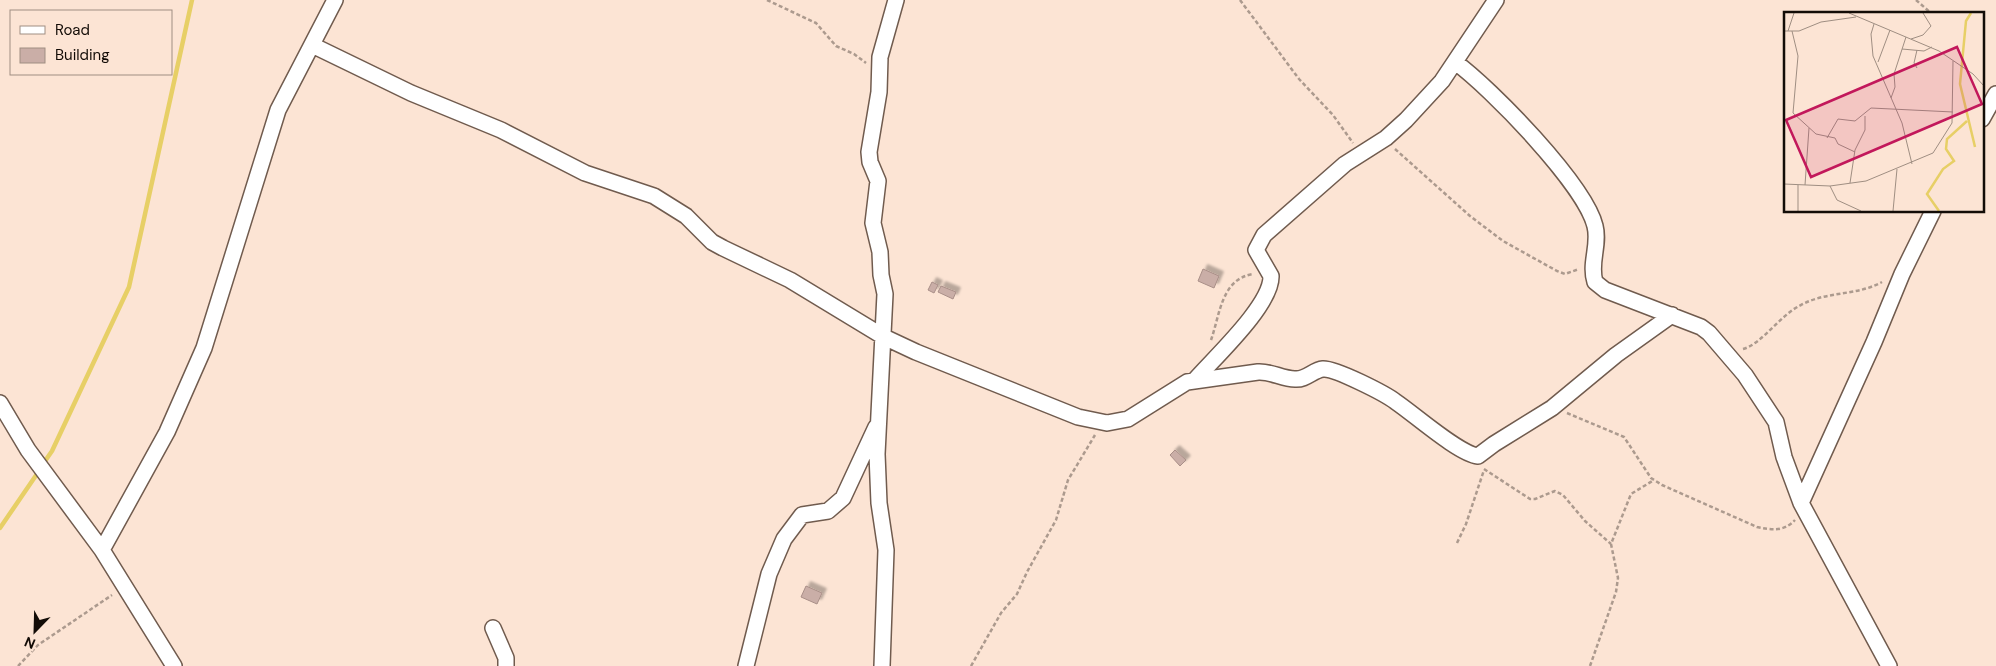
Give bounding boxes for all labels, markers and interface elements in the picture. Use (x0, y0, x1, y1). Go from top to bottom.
legend (10, 10, 172, 75)
inset map (1784, 12, 1984, 212)
text: Road (55, 20, 90, 40)
text: Building (55, 45, 110, 65)
north arrow (10, 606, 60, 656)
text: N (22, 633, 38, 653)

